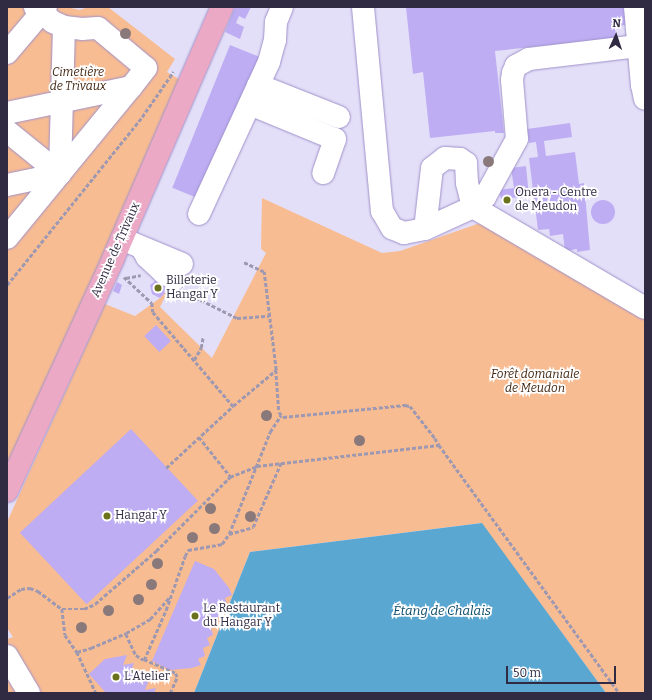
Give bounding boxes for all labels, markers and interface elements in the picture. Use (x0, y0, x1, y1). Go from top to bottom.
north arrow (596, 16, 636, 56)
text: N (612, 17, 621, 30)
park label: Cimetière de Trivaux (50, 66, 106, 94)
place label: Onera - Centre de Meudon (515, 186, 597, 214)
marker: Onera - Centre de Meudon (502, 195, 512, 205)
street label: Avenue de Trivaux (89, 200, 143, 300)
place label: Billeterie Hangar Y (166, 274, 218, 302)
marker: Billeterie Hangar Y (153, 283, 163, 293)
park label: Forêt domaniale de Meudon (491, 368, 579, 396)
place label: Hangar Y (115, 509, 167, 523)
marker: Hangar Y (102, 511, 112, 521)
place label: Le Restaurant du Hangar Y (203, 602, 280, 630)
water label: Étang de Chalais (393, 603, 491, 619)
marker: Le Restaurant du Hangar Y (190, 611, 200, 621)
scale bar (508, 658, 618, 684)
text: 50 m (513, 666, 541, 680)
place label: L'Atelier (124, 670, 170, 684)
marker: L'Atelier (111, 672, 121, 682)

